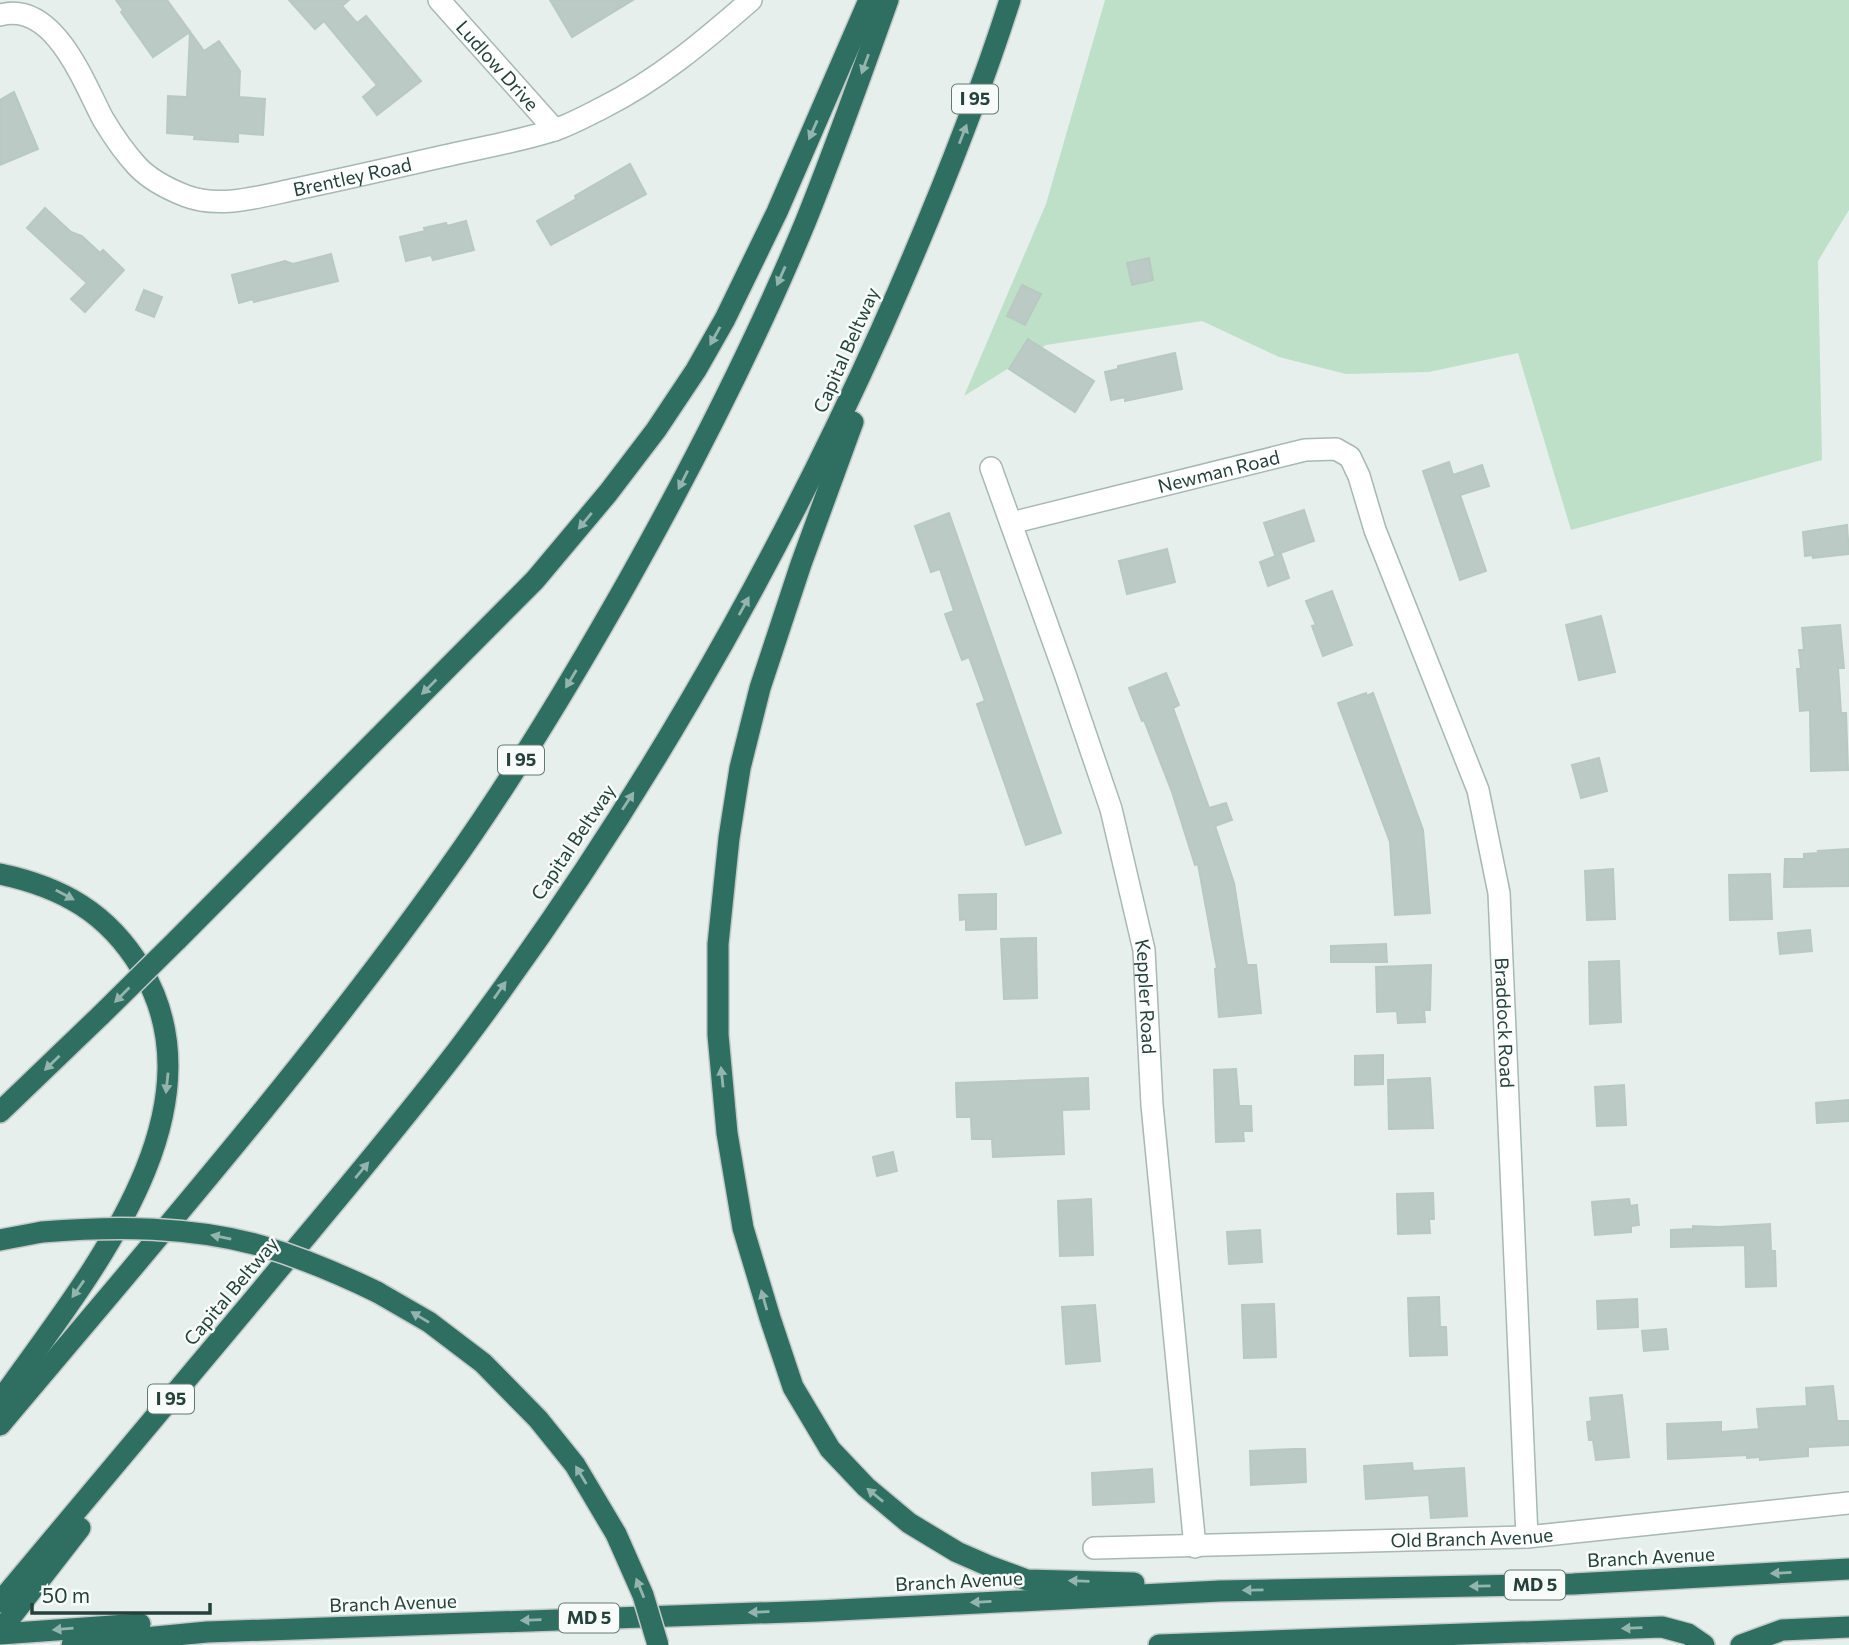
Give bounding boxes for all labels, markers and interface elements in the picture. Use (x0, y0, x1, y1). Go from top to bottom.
street label: Ludlow Drive (452, 15, 544, 115)
one-way arrow (859, 54, 870, 75)
road number: I 95 (952, 84, 998, 114)
one-way arrow (807, 120, 819, 140)
one-way arrow (957, 123, 968, 144)
street label: Brentley Road (291, 152, 414, 200)
one-way arrow (775, 265, 786, 286)
street label: Capital Beltway (808, 283, 884, 416)
one-way arrow (709, 326, 721, 345)
street label: Newman Road (1155, 445, 1282, 497)
one-way arrow (677, 471, 689, 491)
one-way arrow (578, 513, 593, 530)
one-way arrow (738, 596, 750, 615)
one-way arrow (565, 669, 577, 688)
one-way arrow (421, 678, 437, 695)
road number: I 95 (498, 746, 544, 774)
street label: Capital Beltway (525, 779, 620, 904)
one-way arrow (622, 792, 635, 811)
one-way arrow (55, 889, 74, 901)
street label: Keppler Road (1131, 937, 1161, 1055)
street label: Braddock Road (1491, 957, 1519, 1088)
one-way arrow (493, 981, 507, 999)
one-way arrow (114, 986, 131, 1002)
one-way arrow (44, 1054, 61, 1070)
one-way arrow (716, 1066, 727, 1088)
one-way arrow (161, 1072, 172, 1094)
one-way arrow (354, 1162, 369, 1179)
street label: Capital Beltway (178, 1232, 283, 1350)
one-way arrow (210, 1232, 232, 1243)
one-way arrow (71, 1280, 85, 1298)
one-way arrow (759, 1289, 769, 1310)
one-way arrow (410, 1310, 429, 1323)
road number: I 95 (148, 1384, 194, 1414)
one-way arrow (575, 1465, 587, 1484)
one-way arrow (866, 1487, 884, 1502)
street label: Old Branch Avenue (1390, 1522, 1554, 1551)
street label: Branch Avenue (1587, 1542, 1715, 1571)
street label: Branch Avenue (895, 1566, 1023, 1595)
one-way arrow (1770, 1567, 1792, 1578)
road number: MD 5 (1505, 1570, 1565, 1600)
scale bar (32, 1572, 210, 1616)
one-way arrow (1067, 1575, 1089, 1587)
one-way arrow (634, 1578, 645, 1599)
one-way arrow (1469, 1580, 1491, 1591)
text: 50 m (42, 1582, 90, 1607)
one-way arrow (1241, 1585, 1263, 1596)
street label: Branch Avenue (329, 1589, 457, 1616)
one-way arrow (969, 1597, 991, 1608)
road number: MD 5 (559, 1604, 619, 1632)
one-way arrow (748, 1607, 770, 1618)
one-way arrow (520, 1615, 542, 1626)
one-way arrow (1621, 1622, 1643, 1634)
one-way arrow (52, 1624, 74, 1635)

